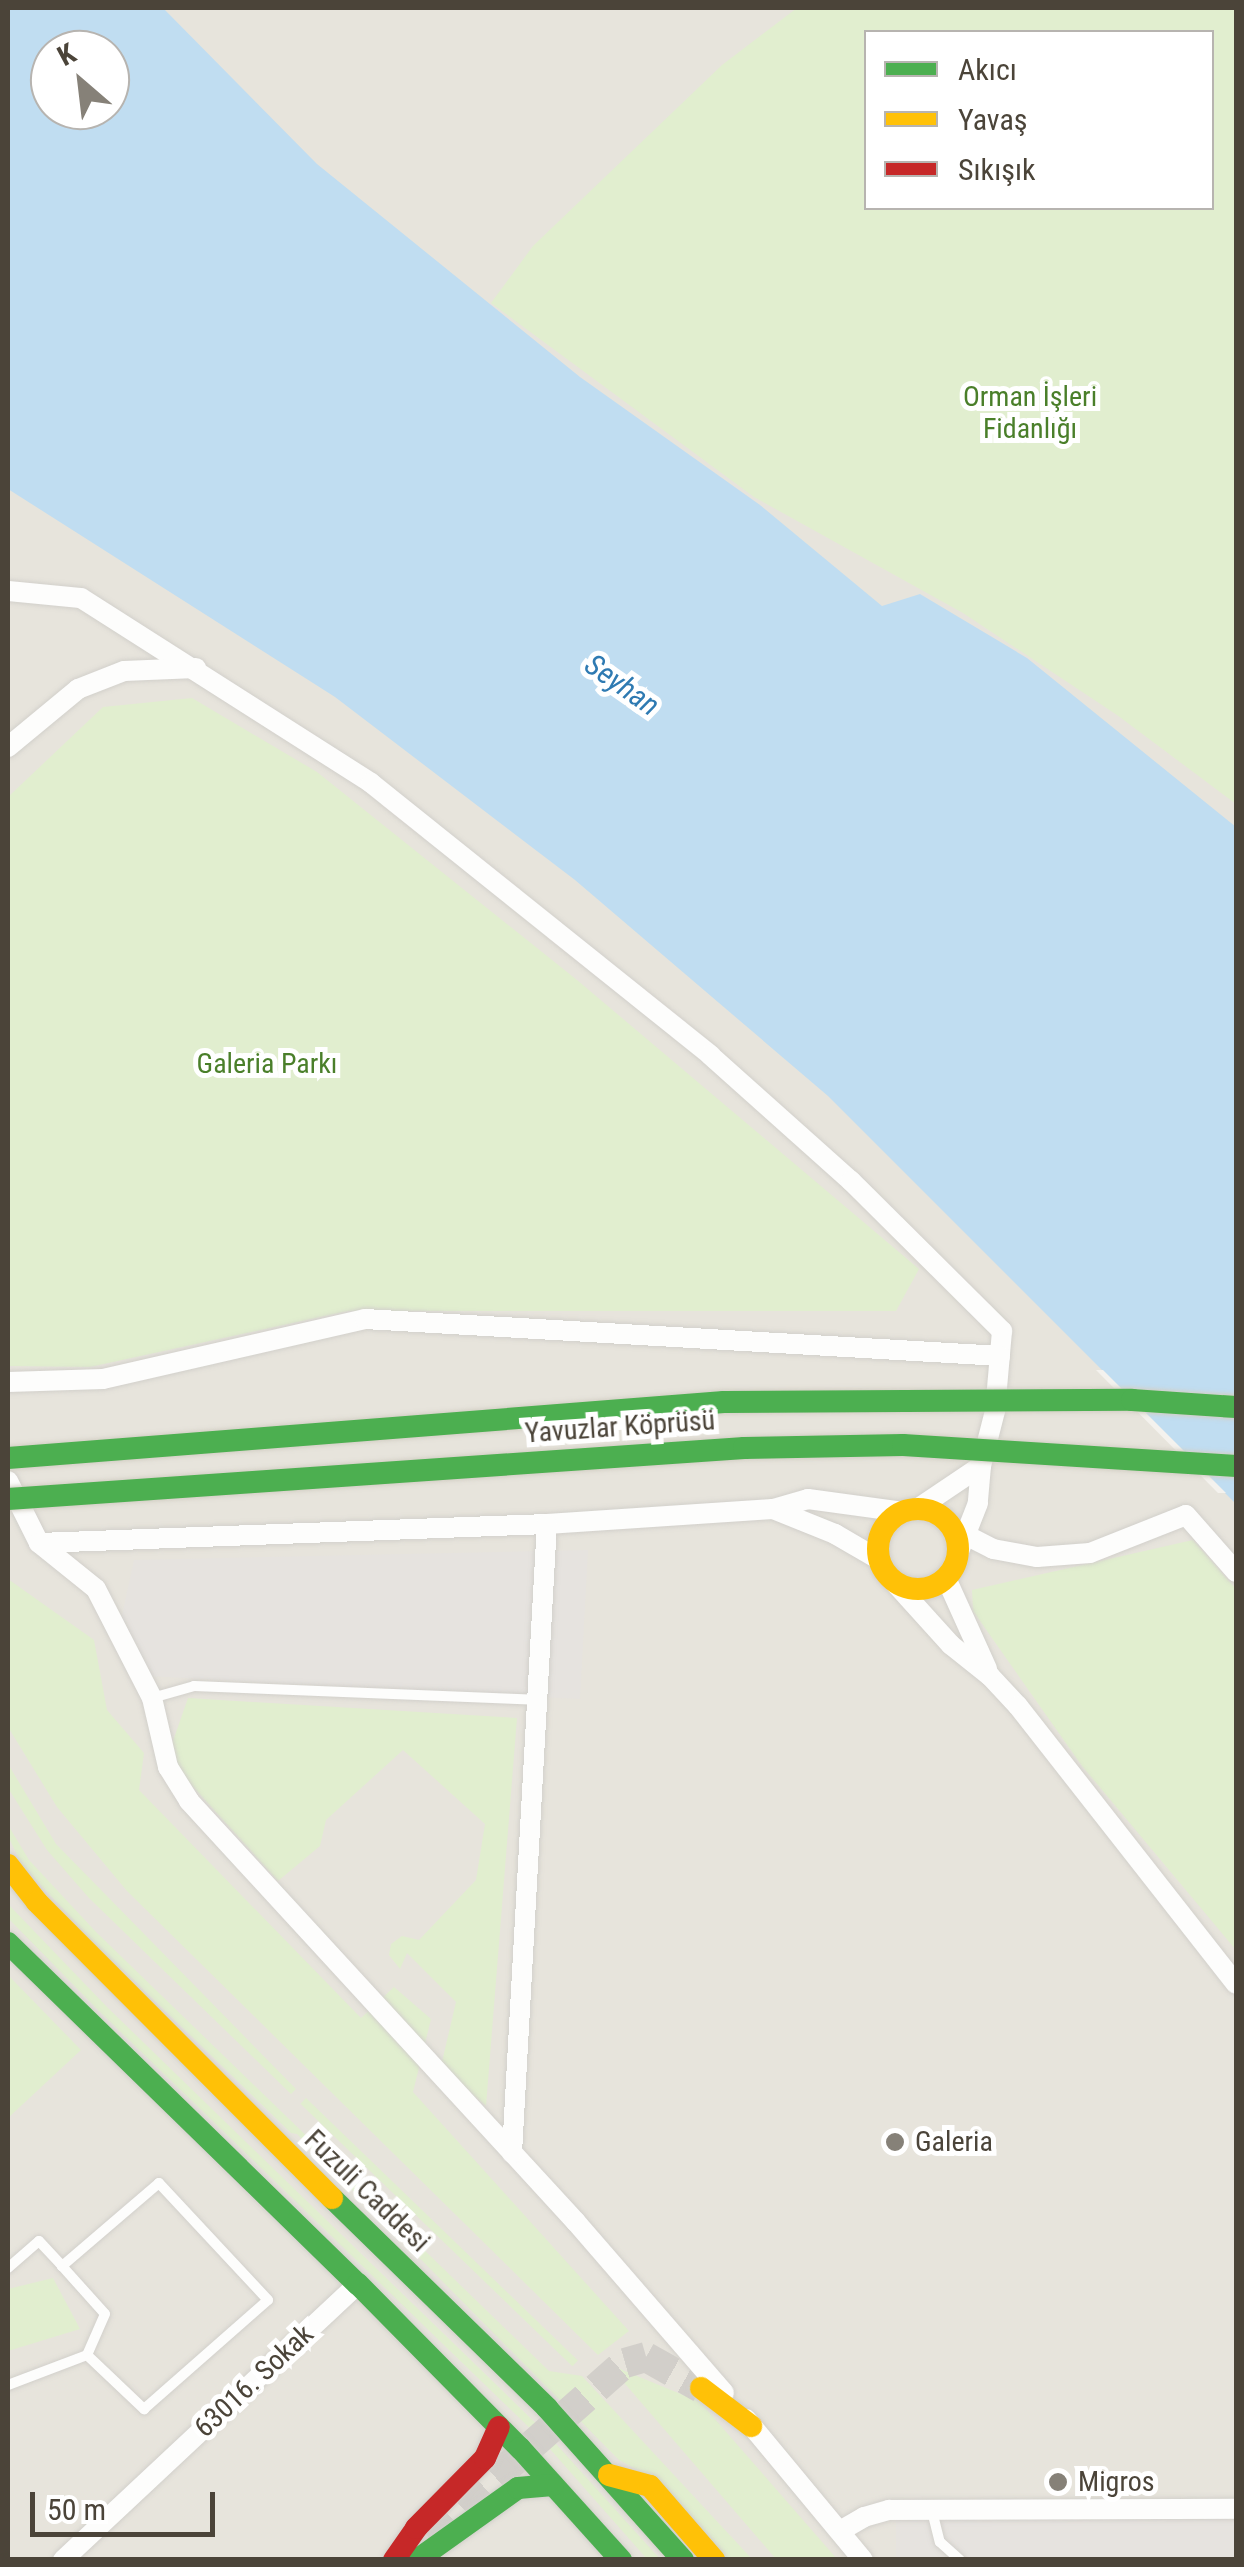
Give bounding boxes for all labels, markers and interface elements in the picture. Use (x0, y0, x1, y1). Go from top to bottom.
north arrow (30, 30, 130, 130)
legend (864, 30, 1214, 210)
text: K (52, 37, 81, 73)
text: Akıcı (958, 52, 1017, 87)
text: Yavaş (958, 102, 1028, 137)
text: Sıkışık (958, 152, 1035, 187)
park label: Orman İşleri Fidanlığı (963, 380, 1097, 446)
water label: Seyhan (578, 647, 666, 723)
park label: Galeria Parkı (197, 1047, 337, 1081)
street label: Yavuzlar Köprüsü (524, 1404, 716, 1450)
street label: Fuzuli Caddesi (297, 2123, 437, 2259)
place label: Galeria (915, 2125, 993, 2159)
marker: Galeria (884, 2131, 906, 2153)
street label: 63016. Sokak (188, 2318, 320, 2444)
place label: Migros (1078, 2465, 1154, 2499)
marker: Migros (1047, 2471, 1069, 2493)
scale bar (35, 2472, 220, 2534)
text: 50 m (47, 2492, 106, 2527)

